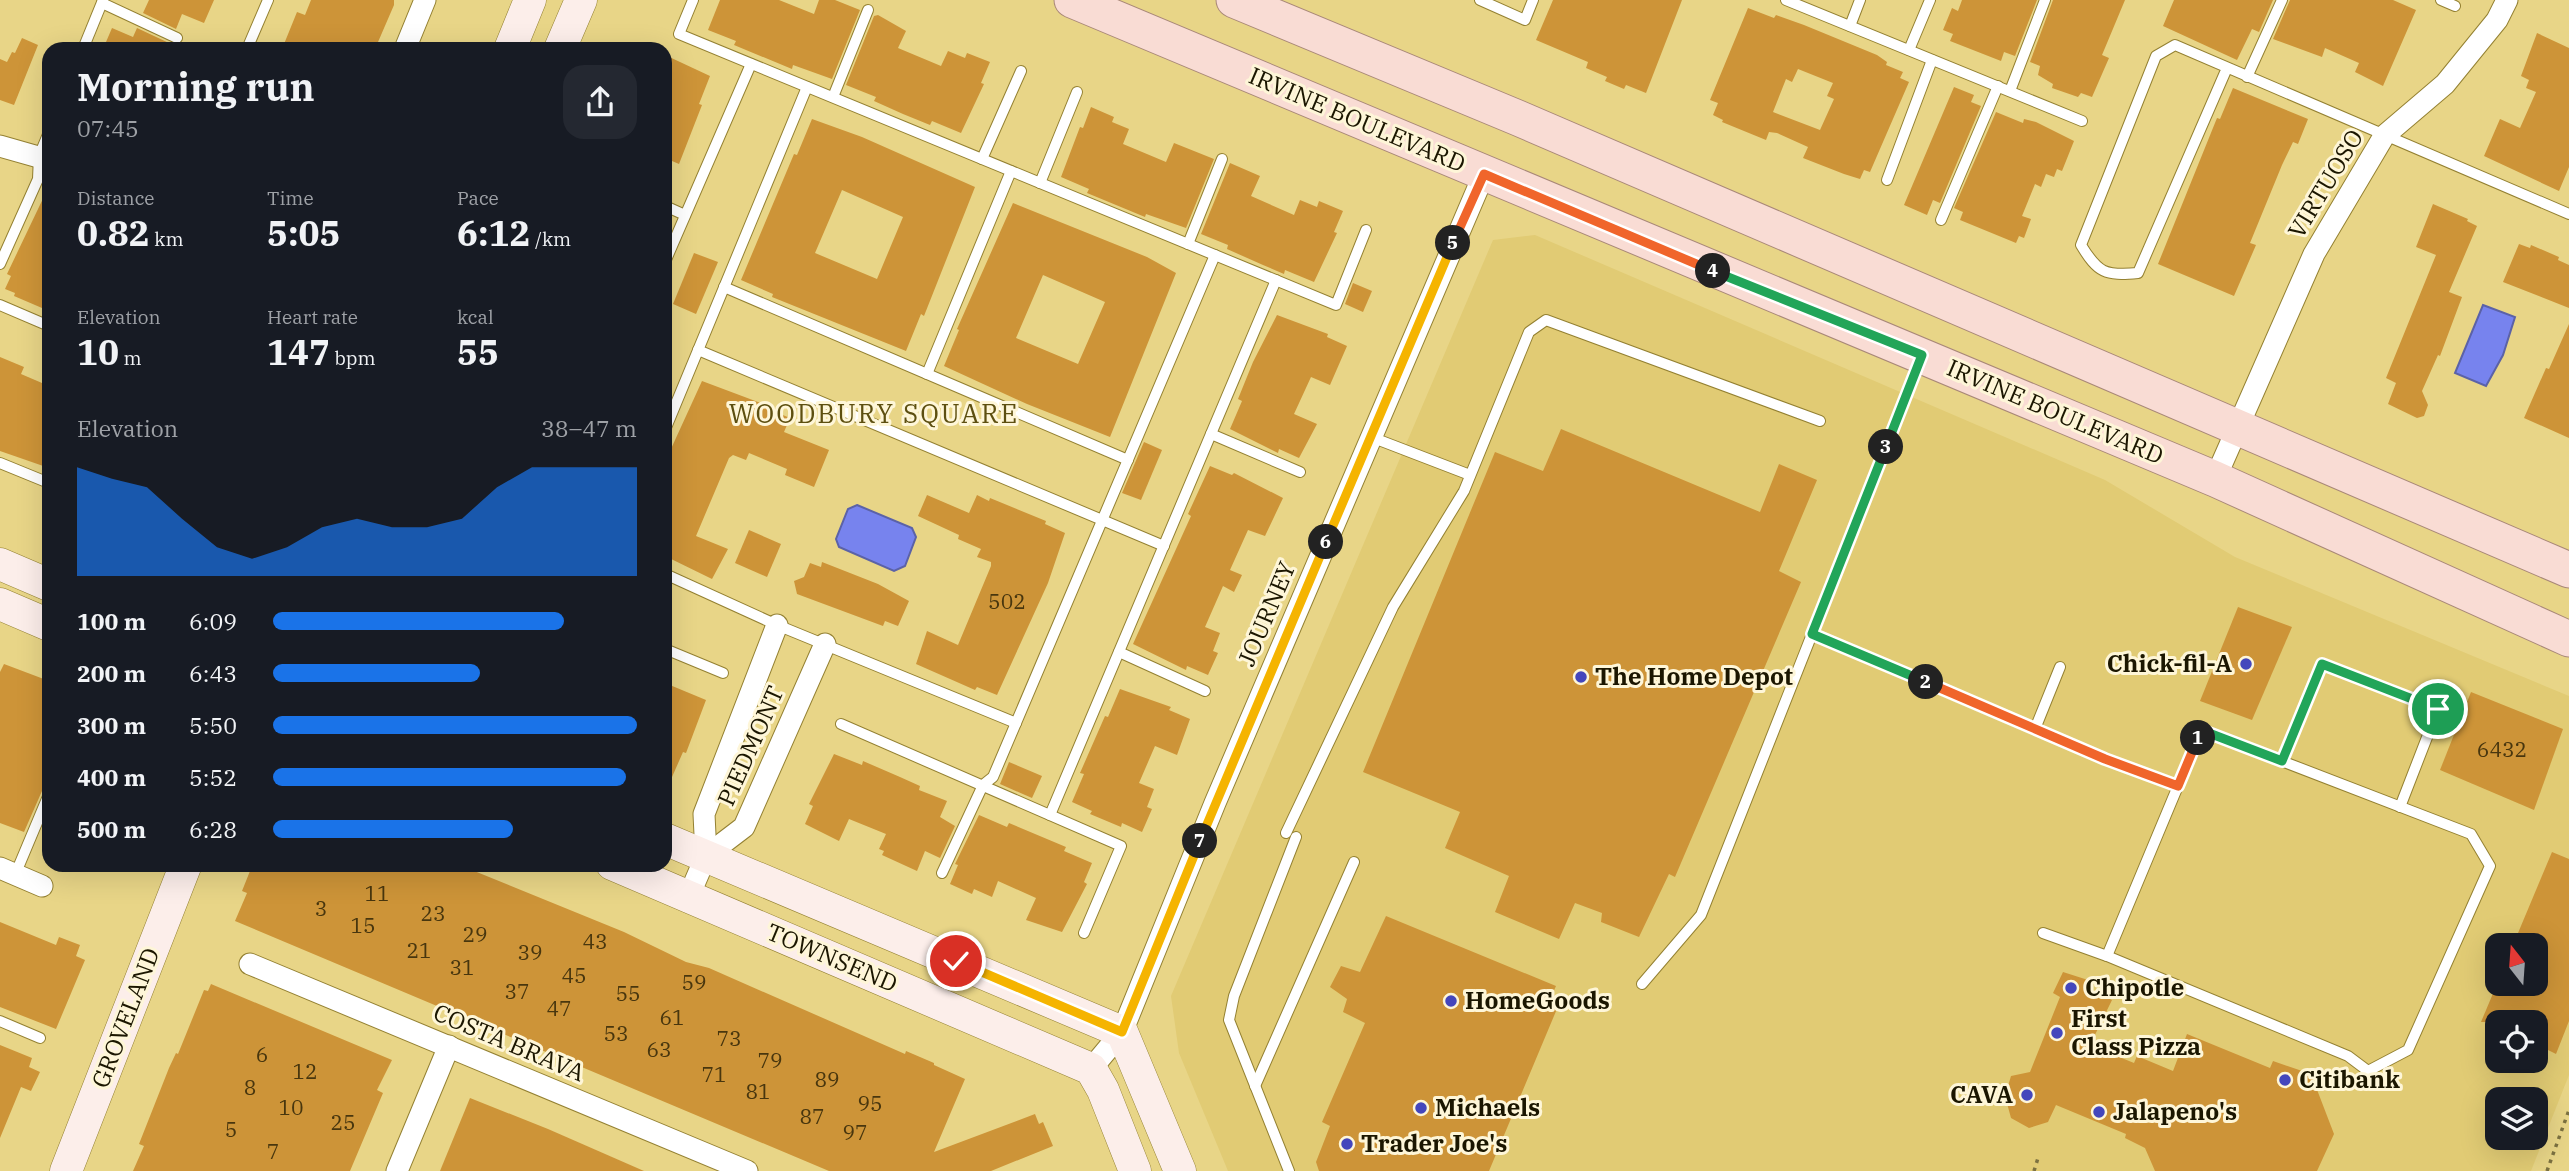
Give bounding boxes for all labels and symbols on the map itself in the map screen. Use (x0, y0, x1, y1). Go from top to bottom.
street label: IRVINE BOULEVARD (1244, 59, 1471, 179)
street label: VIRTUOSO (2280, 123, 2370, 244)
pin: 5 (1436, 226, 1470, 260)
pin: 4 (1696, 254, 1730, 288)
street label: IRVINE BOULEVARD (1942, 351, 2169, 471)
district label: WOODBURY SQUARE (729, 396, 1019, 430)
pin: 3 (1868, 430, 1904, 464)
pin: 6 (1308, 524, 1344, 560)
street label: JOURNEY (1230, 556, 1302, 671)
house number: 502 (988, 587, 1026, 615)
place label: Chick-fil-A (2107, 647, 2232, 679)
marker: Chick-fil-A (2238, 656, 2254, 672)
place label: The Home Depot (1595, 660, 1793, 692)
pin: 2 (1909, 664, 1944, 700)
marker: The Home Depot (1573, 669, 1589, 685)
pin (2408, 679, 2468, 739)
street label: PIEDMONT (709, 681, 791, 811)
pin: 1 (2180, 720, 2216, 756)
house number: 6432 (2477, 735, 2527, 763)
pin: 7 (1182, 824, 1218, 858)
house number: 11 (364, 879, 390, 907)
house number: 3 (315, 894, 327, 922)
house number: 23 (420, 899, 446, 927)
house number: 15 (350, 911, 376, 939)
street label: TOWNSEND (762, 915, 903, 999)
house number: 29 (462, 920, 488, 948)
house number: 43 (582, 927, 608, 955)
pin (926, 931, 986, 991)
north arrow (2485, 933, 2548, 996)
house number: 21 (406, 936, 432, 964)
house number: 39 (517, 938, 543, 966)
street label: GROVELAND (84, 943, 166, 1092)
house number: 31 (449, 953, 475, 981)
house number: 45 (561, 961, 587, 989)
house number: 59 (681, 968, 707, 996)
place label: Chipotle (2085, 971, 2184, 1003)
house number: 37 (504, 977, 530, 1005)
house number: 55 (615, 979, 641, 1007)
marker: Chipotle (2063, 980, 2079, 996)
place label: HomeGoods (1465, 984, 1610, 1016)
marker: HomeGoods (1443, 993, 1459, 1009)
house number: 47 (546, 994, 572, 1022)
street label: COSTA BRAVA (429, 996, 590, 1089)
place label: First Class Pizza (2071, 1002, 2201, 1062)
house number: 61 (659, 1003, 685, 1031)
house number: 53 (603, 1019, 629, 1047)
house number: 73 (716, 1024, 742, 1052)
marker: First Class Pizza (2049, 1025, 2065, 1041)
house number: 63 (646, 1035, 672, 1063)
house number: 6 (256, 1040, 268, 1068)
house number: 79 (757, 1046, 783, 1074)
house number: 12 (292, 1057, 318, 1085)
house number: 71 (701, 1060, 727, 1088)
place label: Citibank (2299, 1063, 2400, 1095)
house number: 89 (814, 1065, 840, 1093)
marker: Citibank (2277, 1072, 2293, 1088)
house number: 8 (244, 1073, 256, 1101)
house number: 81 (745, 1077, 771, 1105)
place label: CAVA (1950, 1078, 2013, 1110)
marker: CAVA (2019, 1087, 2035, 1103)
house number: 95 (857, 1089, 883, 1117)
place label: Michaels (1435, 1091, 1540, 1123)
house number: 10 (278, 1093, 304, 1121)
place label: Jalapeno's (2113, 1095, 2237, 1127)
marker: Michaels (1413, 1100, 1429, 1116)
house number: 87 (799, 1102, 825, 1130)
marker: Jalapeno's (2091, 1104, 2107, 1120)
house number: 25 (330, 1108, 356, 1136)
house number: 5 (225, 1115, 237, 1143)
house number: 97 (842, 1118, 868, 1146)
place label: Trader Joe's (1361, 1127, 1507, 1159)
marker: Trader Joe's (1339, 1136, 1355, 1152)
house number: 7 (267, 1137, 279, 1165)

